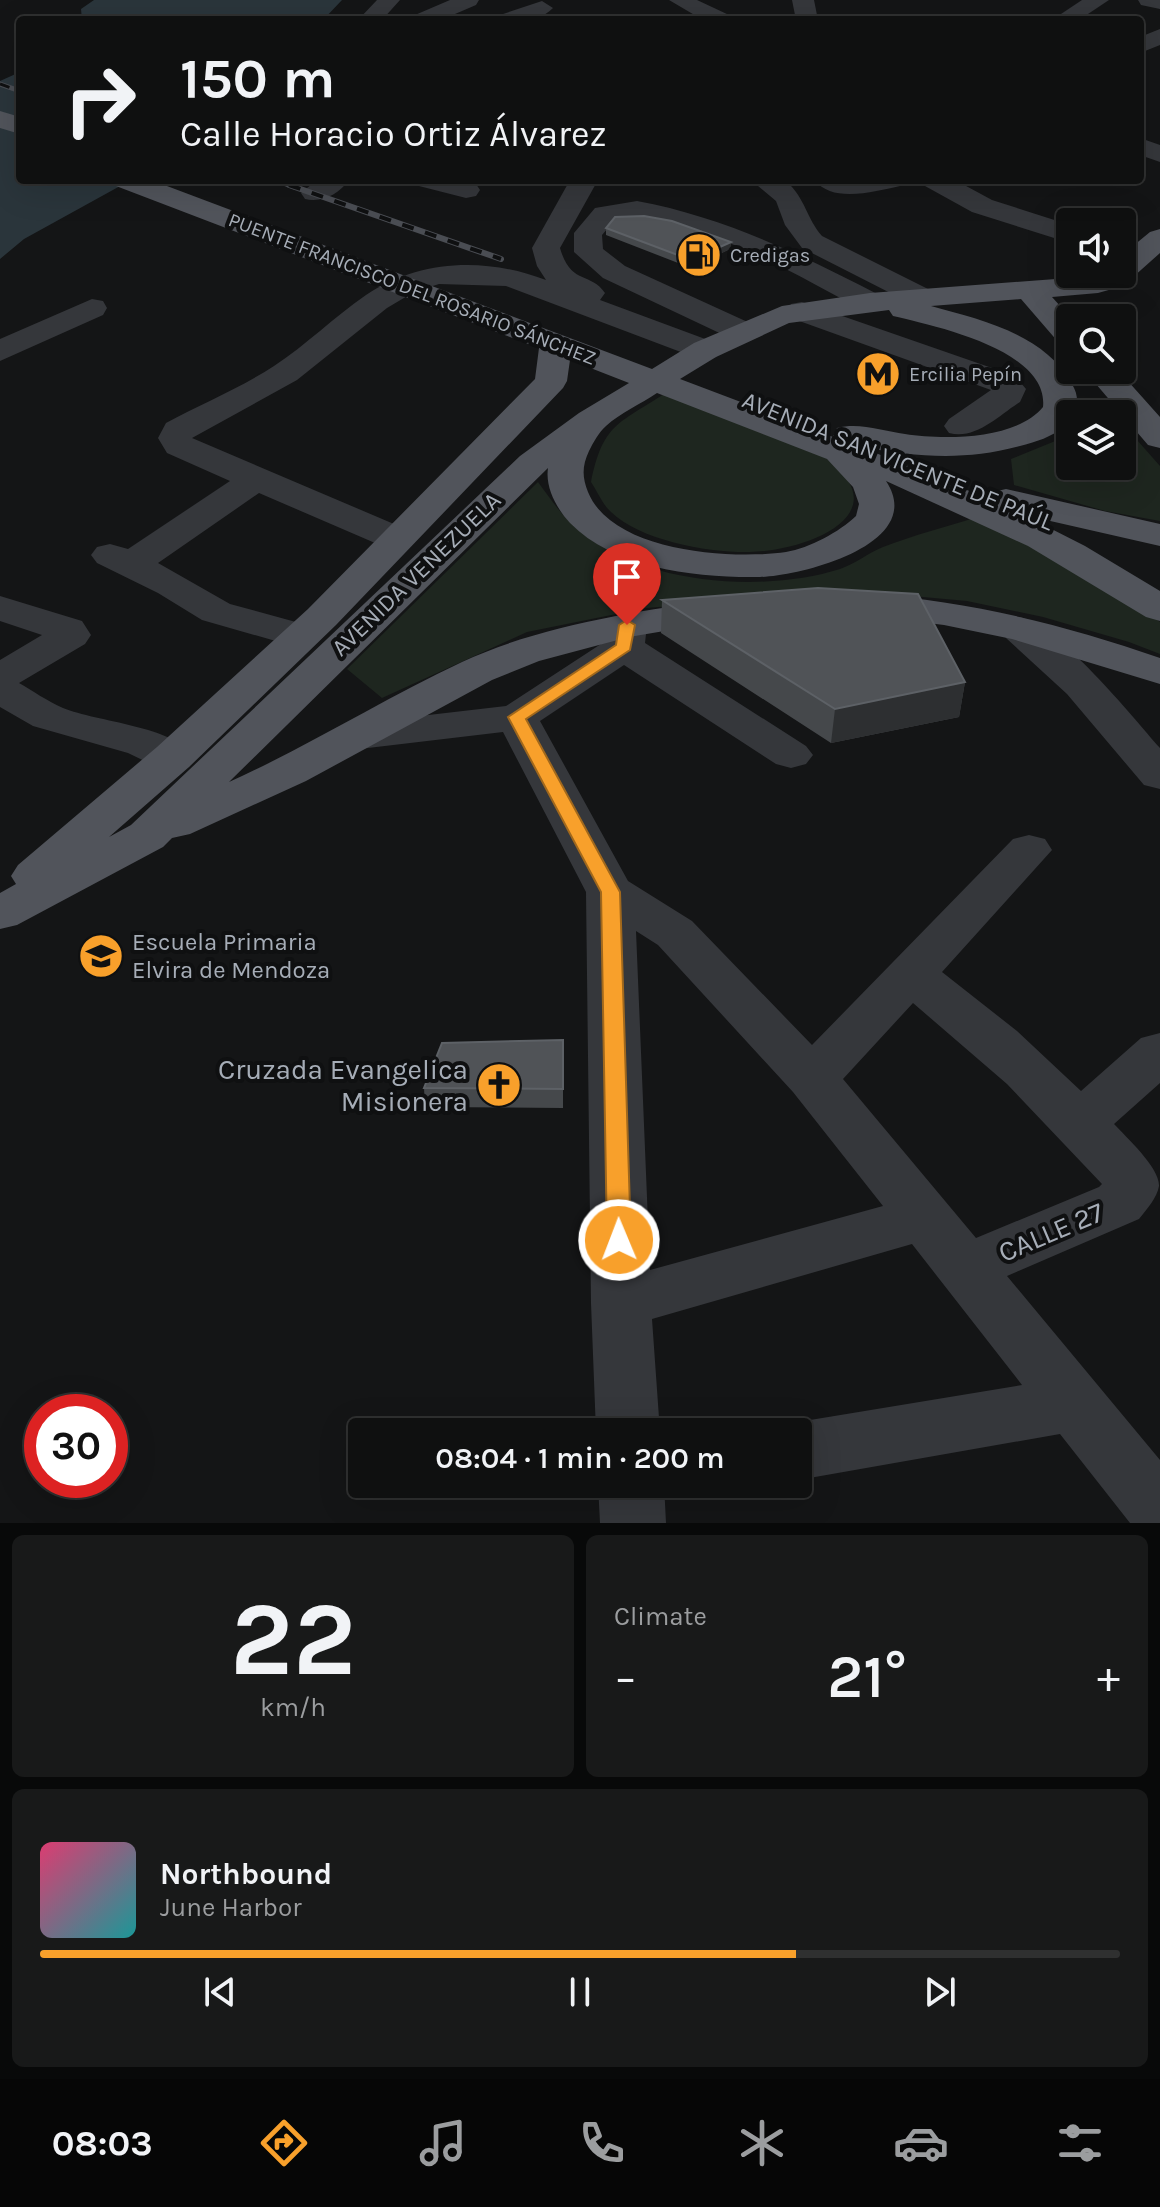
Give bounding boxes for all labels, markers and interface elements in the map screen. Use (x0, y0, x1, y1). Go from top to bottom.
text: 150 m (180, 46, 335, 111)
icon: right (48, 48, 152, 152)
text: Calle Horacio Ortiz Álvarez (180, 113, 607, 155)
street label: PUENTE FRANCISCO DEL ROSARIO SÁNCHEZ (225, 207, 599, 370)
map controls (1056, 208, 1136, 480)
button: sound (1056, 208, 1136, 288)
fuel station icon: Credigas (675, 231, 723, 279)
place label: Credigas (730, 244, 810, 267)
button: search (1056, 304, 1136, 384)
metro station icon: Ercilia Pepín (854, 350, 902, 398)
place label: Ercilia Pepín (909, 363, 1022, 386)
street label: AVENIDA SAN VICENTE DE PAÚL (738, 385, 1059, 537)
button: layers (1056, 400, 1136, 480)
street label: AVENIDA VENEZUELA (326, 486, 506, 662)
pin (593, 543, 661, 625)
icon: arrive (605, 555, 649, 599)
place label: Escuela Primaria Elvira de Mendoza (132, 928, 330, 984)
school or university icon: Escuela Primaria Elvira de Mendoza (77, 932, 125, 980)
place label: Cruzada Evangelica Misionera (218, 1053, 468, 1118)
church icon: Cruzada Evangelica Misionera (475, 1061, 523, 1109)
street label: CALLE 27 (993, 1195, 1109, 1269)
position arrow (577, 1198, 661, 1282)
speed limit sign: 30 (24, 1394, 128, 1498)
text: 08:04 · 1 min · 200 m (435, 1440, 725, 1476)
text: 22 (230, 1579, 356, 1700)
text: Climate (614, 1601, 707, 1632)
text: 21° (827, 1642, 907, 1712)
text: − (614, 1652, 637, 1703)
text: + (1097, 1652, 1120, 1703)
text: km/h (260, 1692, 326, 1723)
text: Northbound (160, 1856, 332, 1892)
text: June Harbor (160, 1892, 302, 1923)
icon: previous (198, 1970, 242, 2014)
icon: pause (558, 1970, 602, 2014)
icon: next (918, 1970, 962, 2014)
icon: directions (256, 2115, 312, 2171)
icon: music (415, 2115, 471, 2171)
icon: phone (574, 2115, 630, 2171)
icon: climate (734, 2115, 790, 2171)
icon: car (893, 2115, 949, 2171)
icon: filters (1052, 2115, 1108, 2171)
text: 08:03 (52, 2122, 153, 2164)

